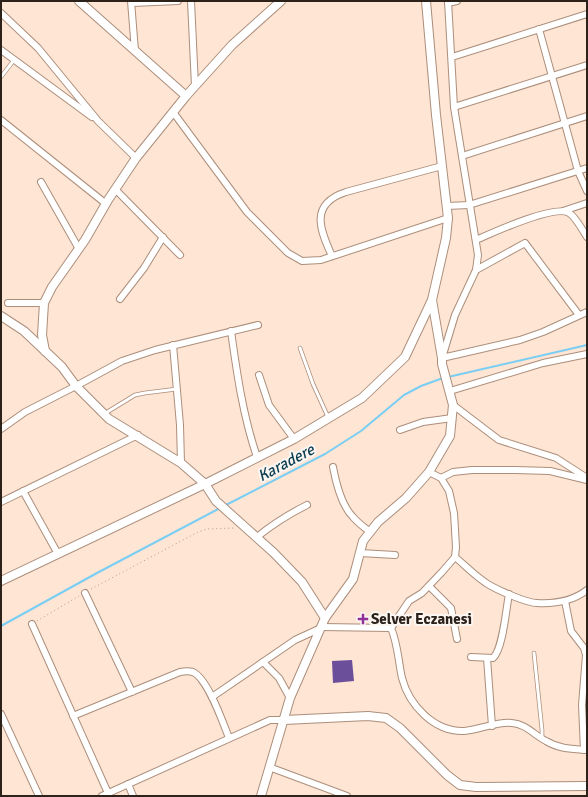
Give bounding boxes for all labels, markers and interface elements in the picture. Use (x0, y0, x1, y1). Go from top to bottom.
water label: Karadere (254, 439, 319, 486)
place label: Selver Eczanesi (371, 610, 472, 628)
marker: Selver Eczanesi (358, 614, 368, 624)

